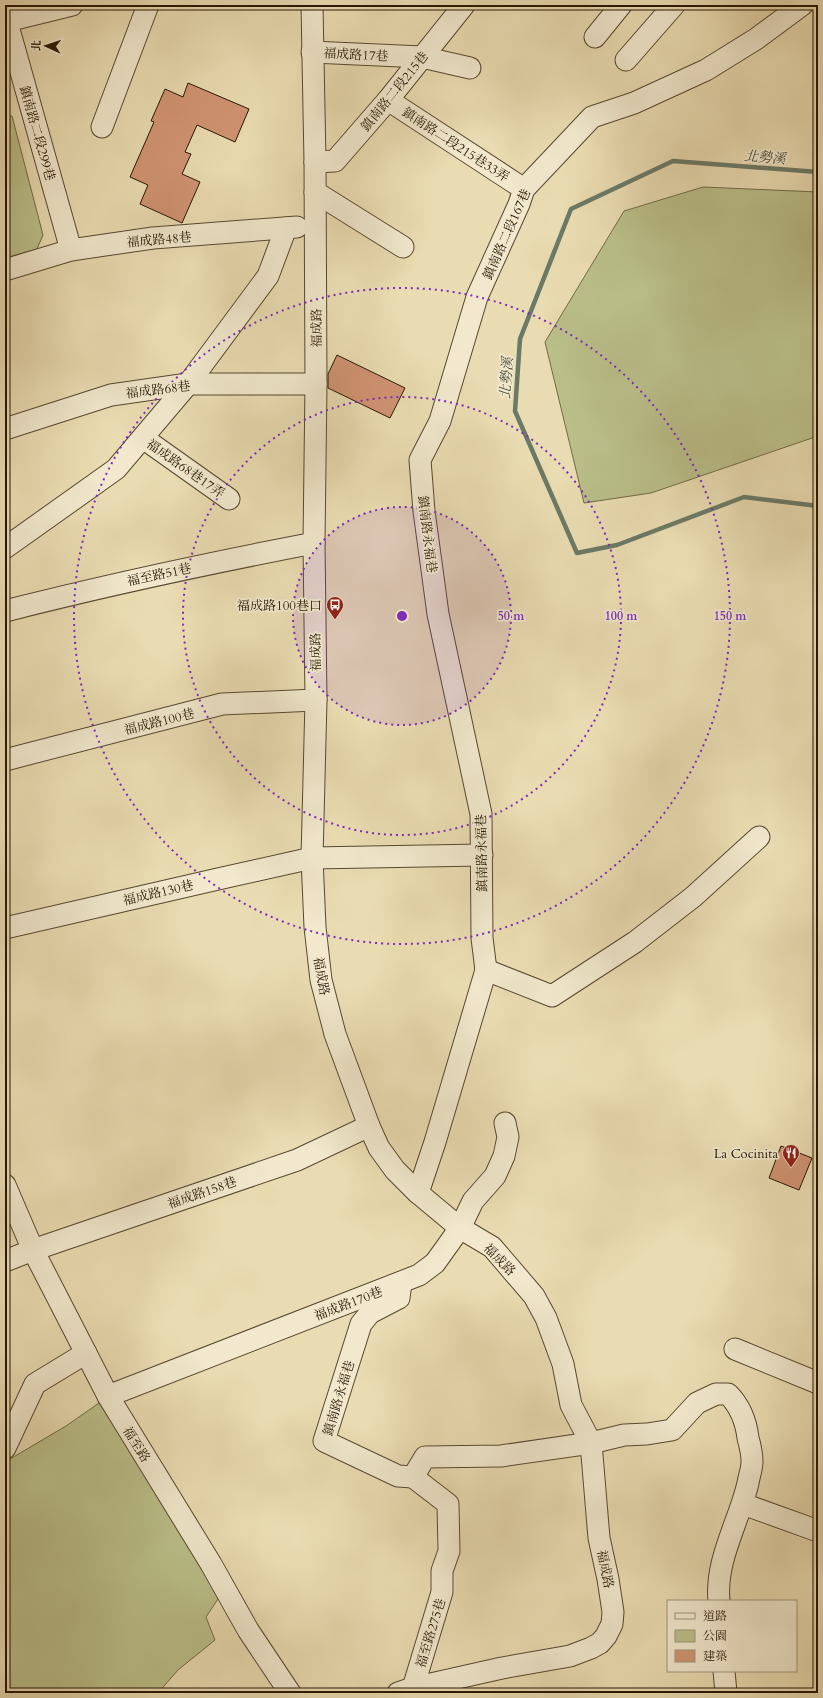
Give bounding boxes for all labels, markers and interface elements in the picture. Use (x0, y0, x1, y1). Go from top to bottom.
north arrow (26, 26, 66, 66)
text: 北 (29, 40, 44, 51)
street label: 福成路17巷 (323, 44, 389, 66)
street label: 鎮南路二段215巷 (357, 48, 433, 135)
street label: 鎮南路二段299巷 (15, 84, 59, 183)
street label: 鎮南路二段215巷33弄 (398, 103, 512, 186)
water label: 北勢溪 (743, 146, 789, 169)
street label: 鎮南路二段167巷 (479, 186, 535, 283)
street label: 福成路48巷 (126, 228, 192, 252)
street label: 福成路 (308, 308, 326, 348)
water label: 北勢溪 (496, 354, 518, 400)
street label: 福成路68巷 (125, 377, 192, 403)
street label: 福成路68巷17弄 (143, 435, 228, 502)
street label: 鎮南路永福巷 (413, 494, 441, 574)
street label: 福至路51巷 (125, 559, 193, 591)
bus stop icon: 福成路100巷口 (325, 595, 345, 620)
place label: 福成路100巷口 (237, 597, 322, 615)
text: 50 m (498, 608, 525, 624)
text: 100 m (605, 608, 638, 624)
text: 150 m (714, 608, 747, 624)
centre of rings (395, 609, 409, 623)
street label: 福成路 (307, 632, 325, 672)
street label: 福成路100巷 (122, 705, 196, 739)
street label: 鎮南路永福巷 (472, 814, 492, 892)
street label: 福成路130巷 (121, 876, 195, 910)
street label: 福成路 (309, 955, 333, 997)
restaurant icon: La Cocinita (781, 1143, 801, 1168)
place label: La Cocinita (714, 1145, 778, 1163)
street label: 福成路158巷 (165, 1173, 239, 1213)
street label: 福成路 (479, 1240, 519, 1280)
street label: 福成路170巷 (312, 1283, 385, 1325)
street label: 鎮南路永福巷 (319, 1358, 359, 1438)
street label: 福至路 (118, 1423, 154, 1466)
street label: 福成路 (592, 1548, 618, 1590)
street label: 福至路275巷 (412, 1596, 450, 1670)
legend (667, 1600, 797, 1672)
text: 道路 (703, 1608, 727, 1624)
text: 公園 (703, 1628, 727, 1644)
text: 建築 (703, 1648, 727, 1664)

